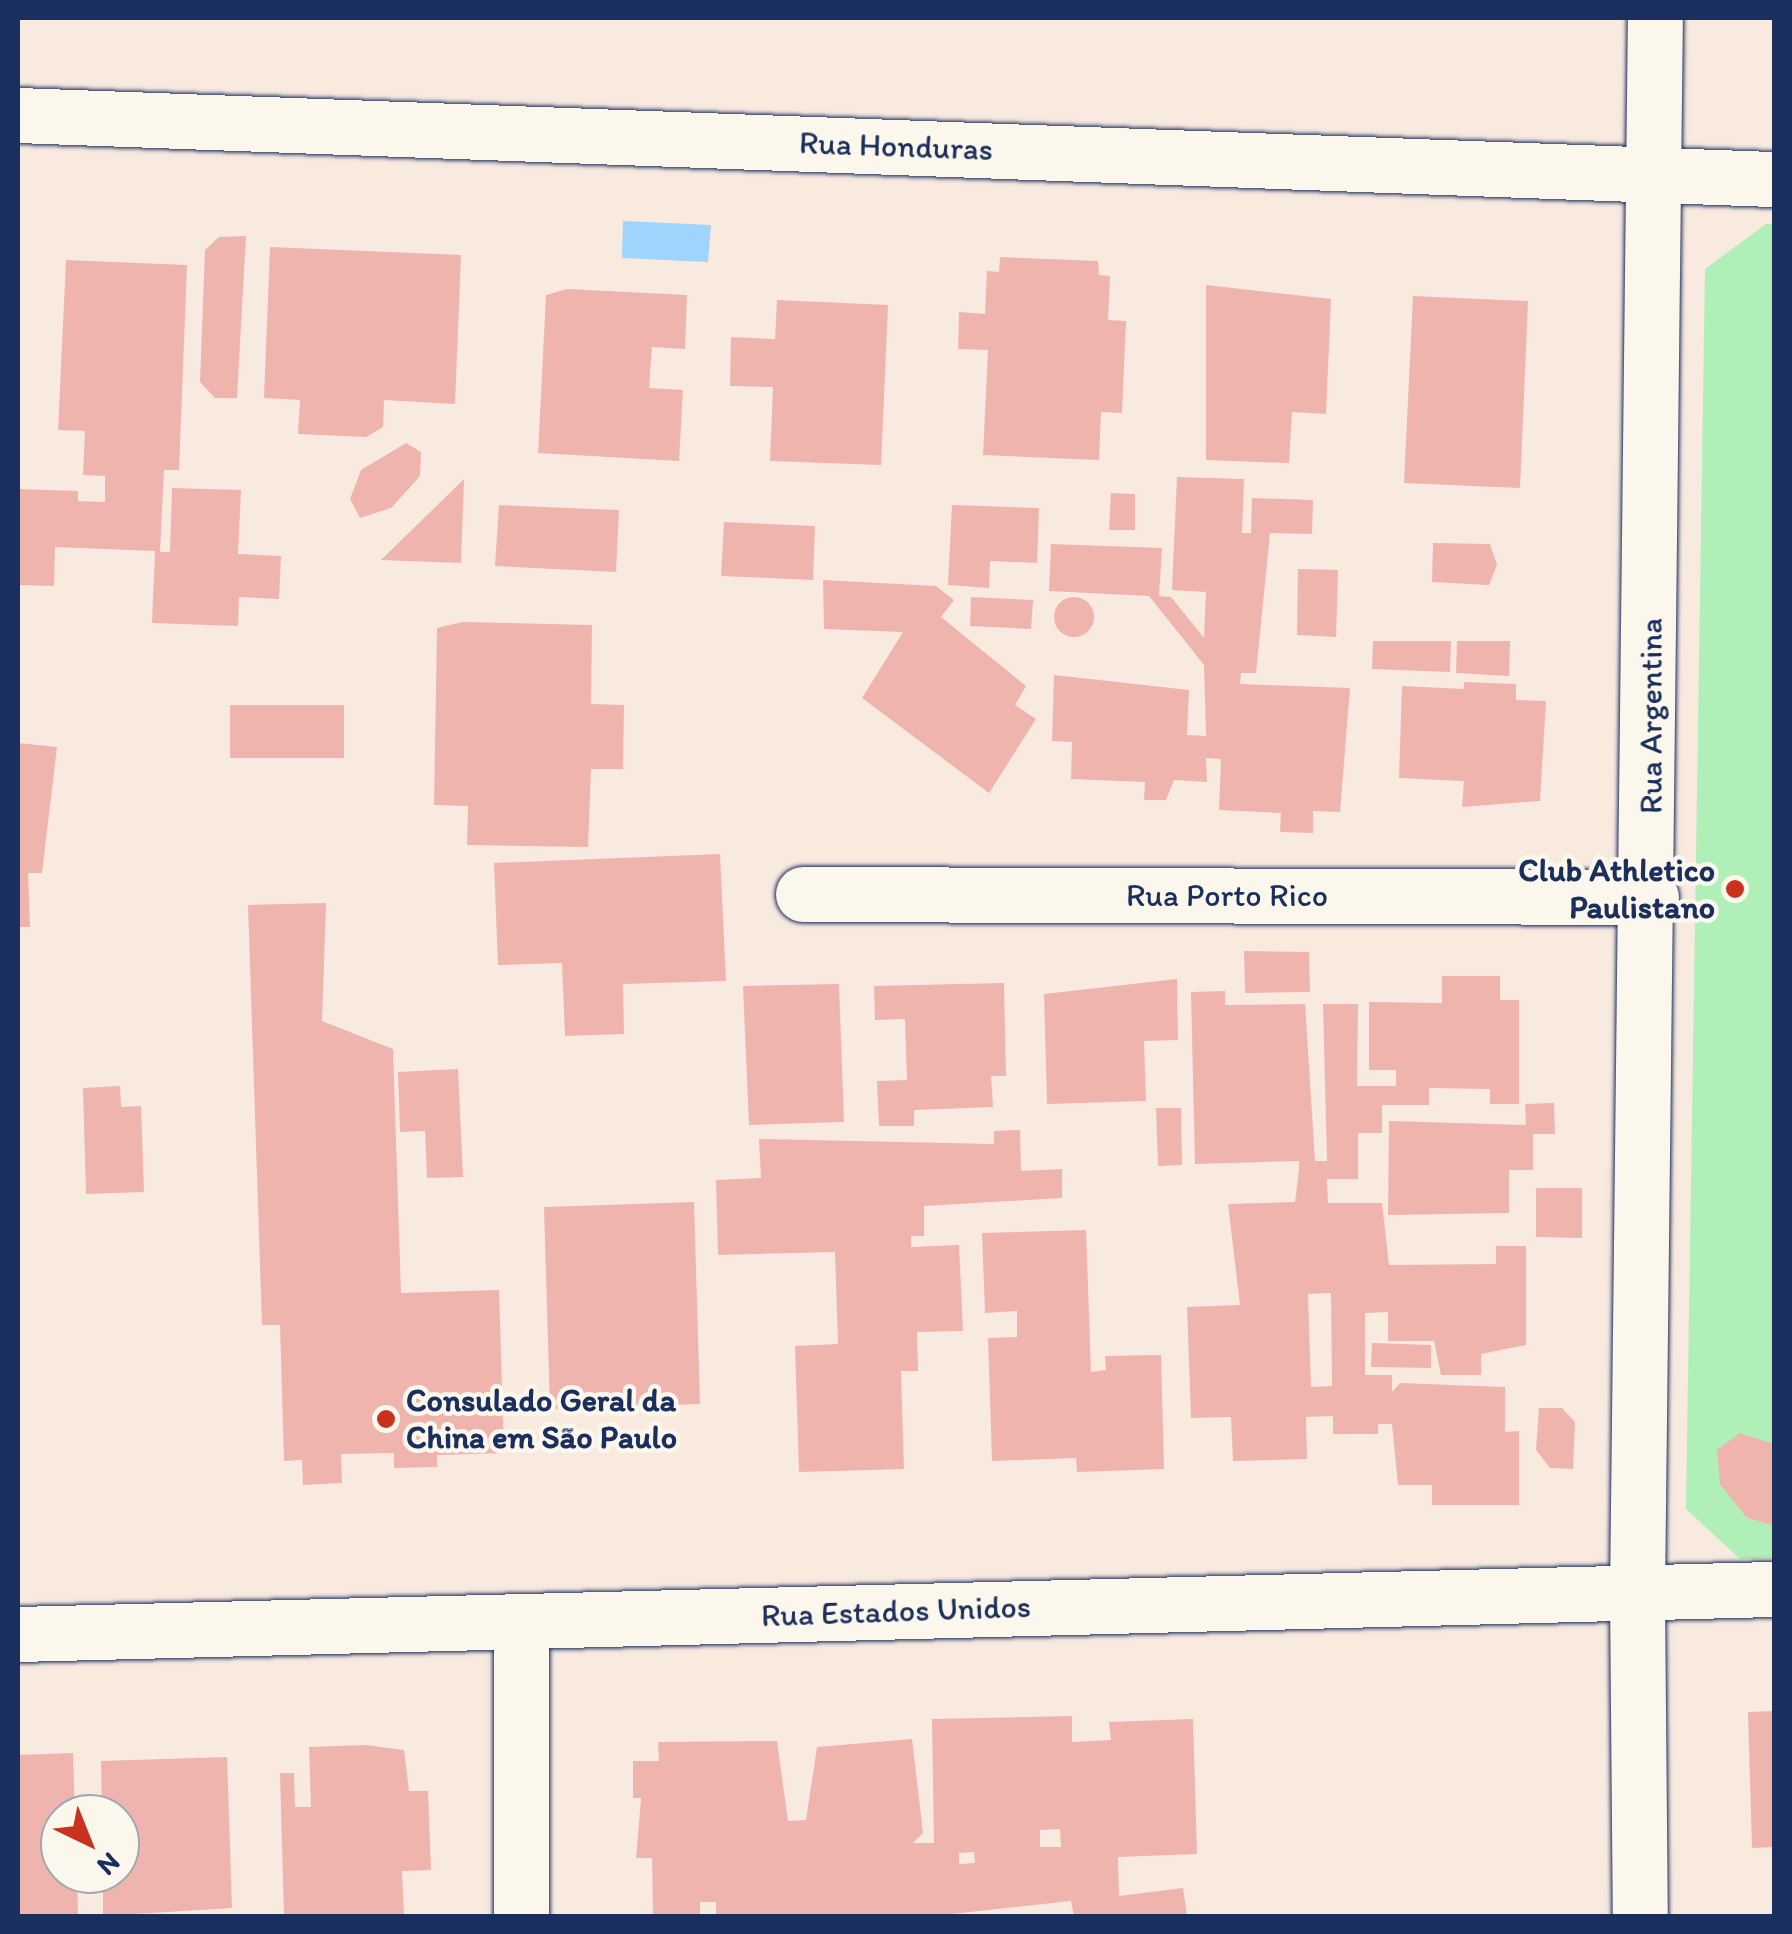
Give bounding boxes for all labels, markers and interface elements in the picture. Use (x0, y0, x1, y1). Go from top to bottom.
street label: Rua Honduras (798, 123, 994, 169)
street label: Rua Argentina (1632, 618, 1670, 814)
place label: Club Athletico Paulistano (1520, 852, 1715, 927)
street label: Rua Porto Rico (1127, 876, 1327, 914)
marker: Club Athletico Paulistano (1724, 878, 1746, 900)
place label: Consulado Geral da China em São Paulo (406, 1382, 676, 1457)
marker: Consulado Geral da China em São Paulo (375, 1408, 397, 1430)
street label: Rua Estados Unidos (760, 1587, 1032, 1635)
north arrow (40, 1794, 140, 1894)
text: N (91, 1846, 128, 1883)

